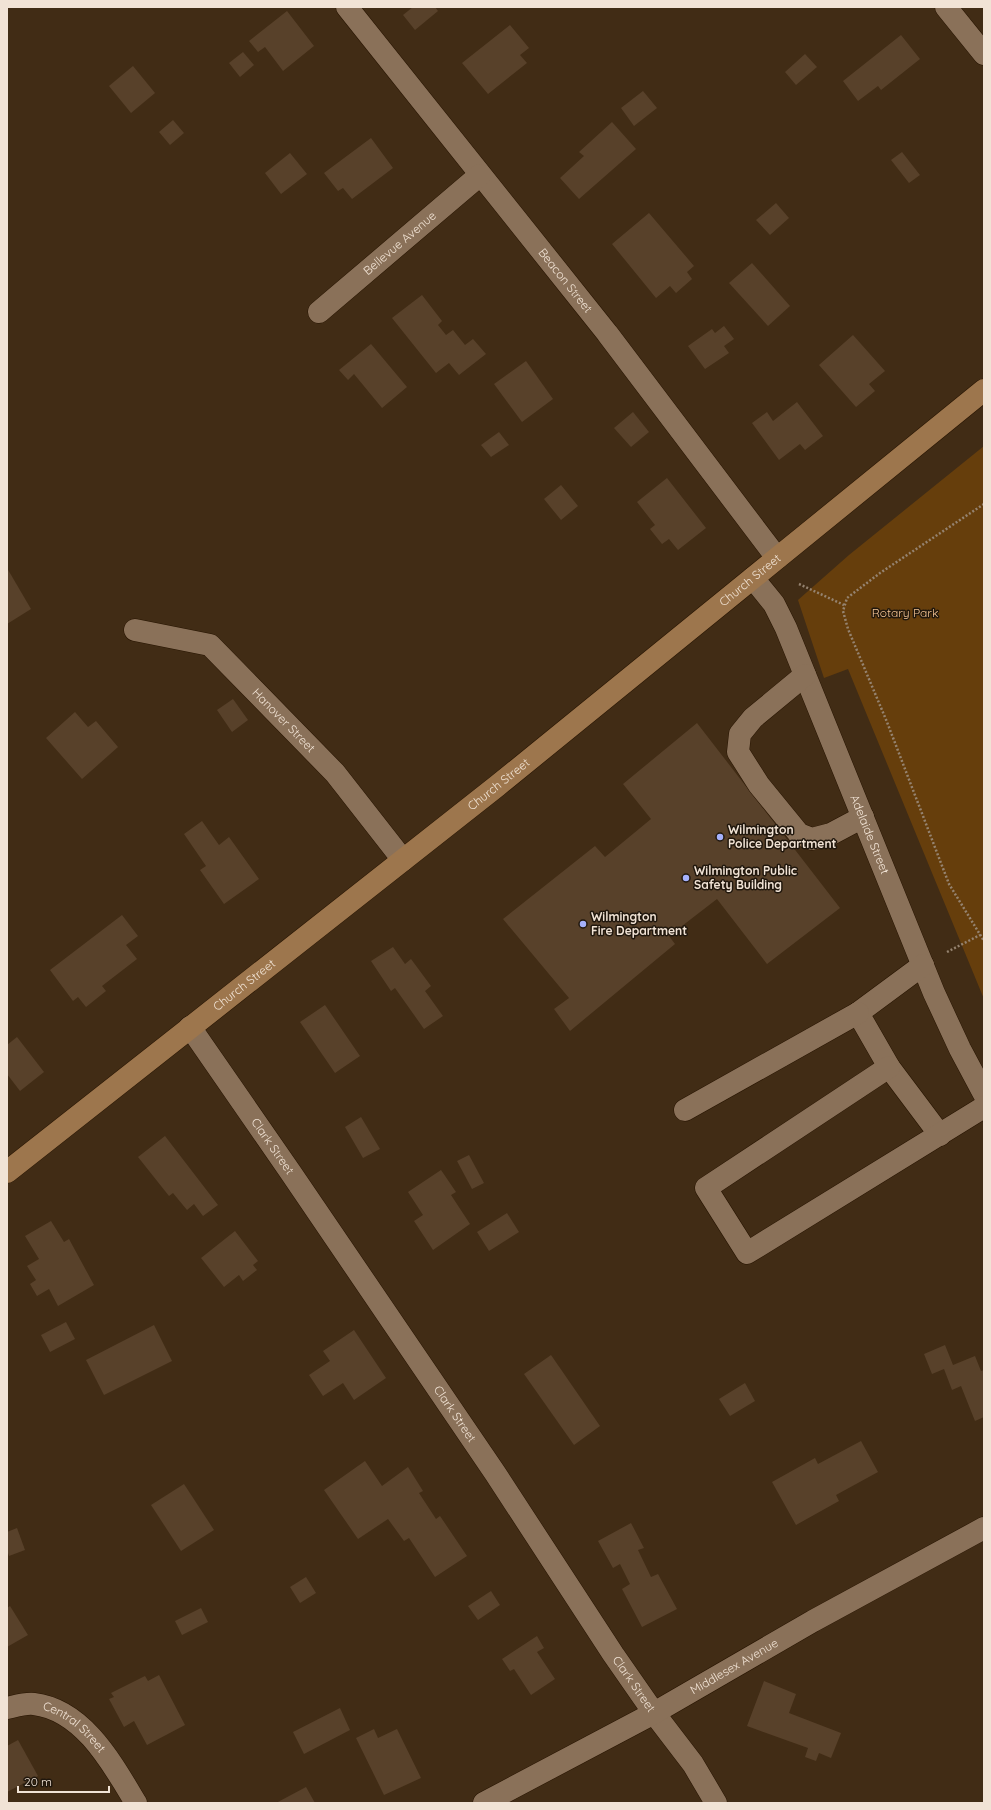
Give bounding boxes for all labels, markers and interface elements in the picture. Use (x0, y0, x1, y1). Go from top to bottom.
street label: Bellevue Avenue (360, 208, 439, 278)
street label: Beacon Street (535, 245, 596, 316)
street label: Church Street (716, 550, 784, 609)
park label: Rotary Park (872, 605, 938, 620)
street label: Hanover Street (249, 685, 319, 755)
street label: Church Street (464, 755, 532, 813)
street label: Adelaide Street (847, 792, 893, 876)
place label: Wilmington Police Department (728, 822, 837, 851)
marker: Wilmington Police Department (715, 832, 725, 842)
place label: Wilmington Public Safety Building (694, 863, 797, 892)
marker: Wilmington Public Safety Building (681, 873, 691, 883)
place label: Wilmington Fire Department (591, 909, 687, 938)
marker: Wilmington Fire Department (578, 919, 588, 929)
street label: Church Street (210, 956, 278, 1014)
street label: Clark Street (248, 1115, 298, 1177)
street label: Clark Street (431, 1383, 480, 1445)
street label: Middlesex Avenue (687, 1635, 781, 1697)
street label: Clark Street (610, 1653, 659, 1715)
street label: Central Street (41, 1698, 109, 1755)
scale bar (18, 1768, 109, 1794)
text: 20 m (24, 1774, 52, 1789)

